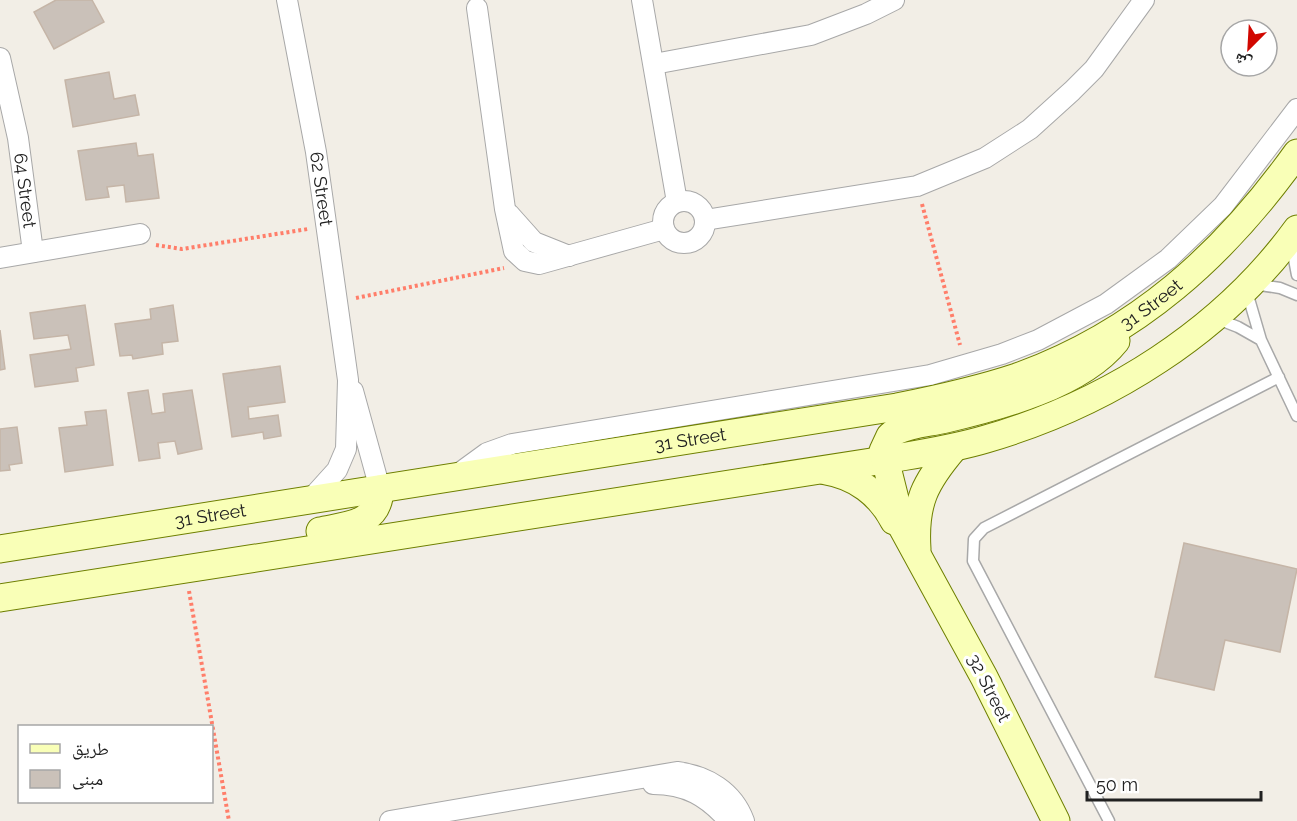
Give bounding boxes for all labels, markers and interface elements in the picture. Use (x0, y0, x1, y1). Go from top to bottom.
north arrow (1219, 18, 1279, 78)
text: ش (1231, 49, 1255, 73)
street label: 62 Street (306, 150, 337, 227)
street label: 64 Street (10, 152, 41, 229)
street label: 31 Street (1116, 274, 1186, 334)
street label: 31 Street (653, 423, 727, 455)
street label: 31 Street (173, 499, 247, 531)
street label: 32 Street (963, 650, 1015, 725)
legend (18, 725, 213, 803)
text: طريق (72, 738, 109, 760)
scale bar (1087, 764, 1261, 802)
text: مبنى (72, 768, 103, 790)
text: 50 m (1096, 774, 1138, 795)

